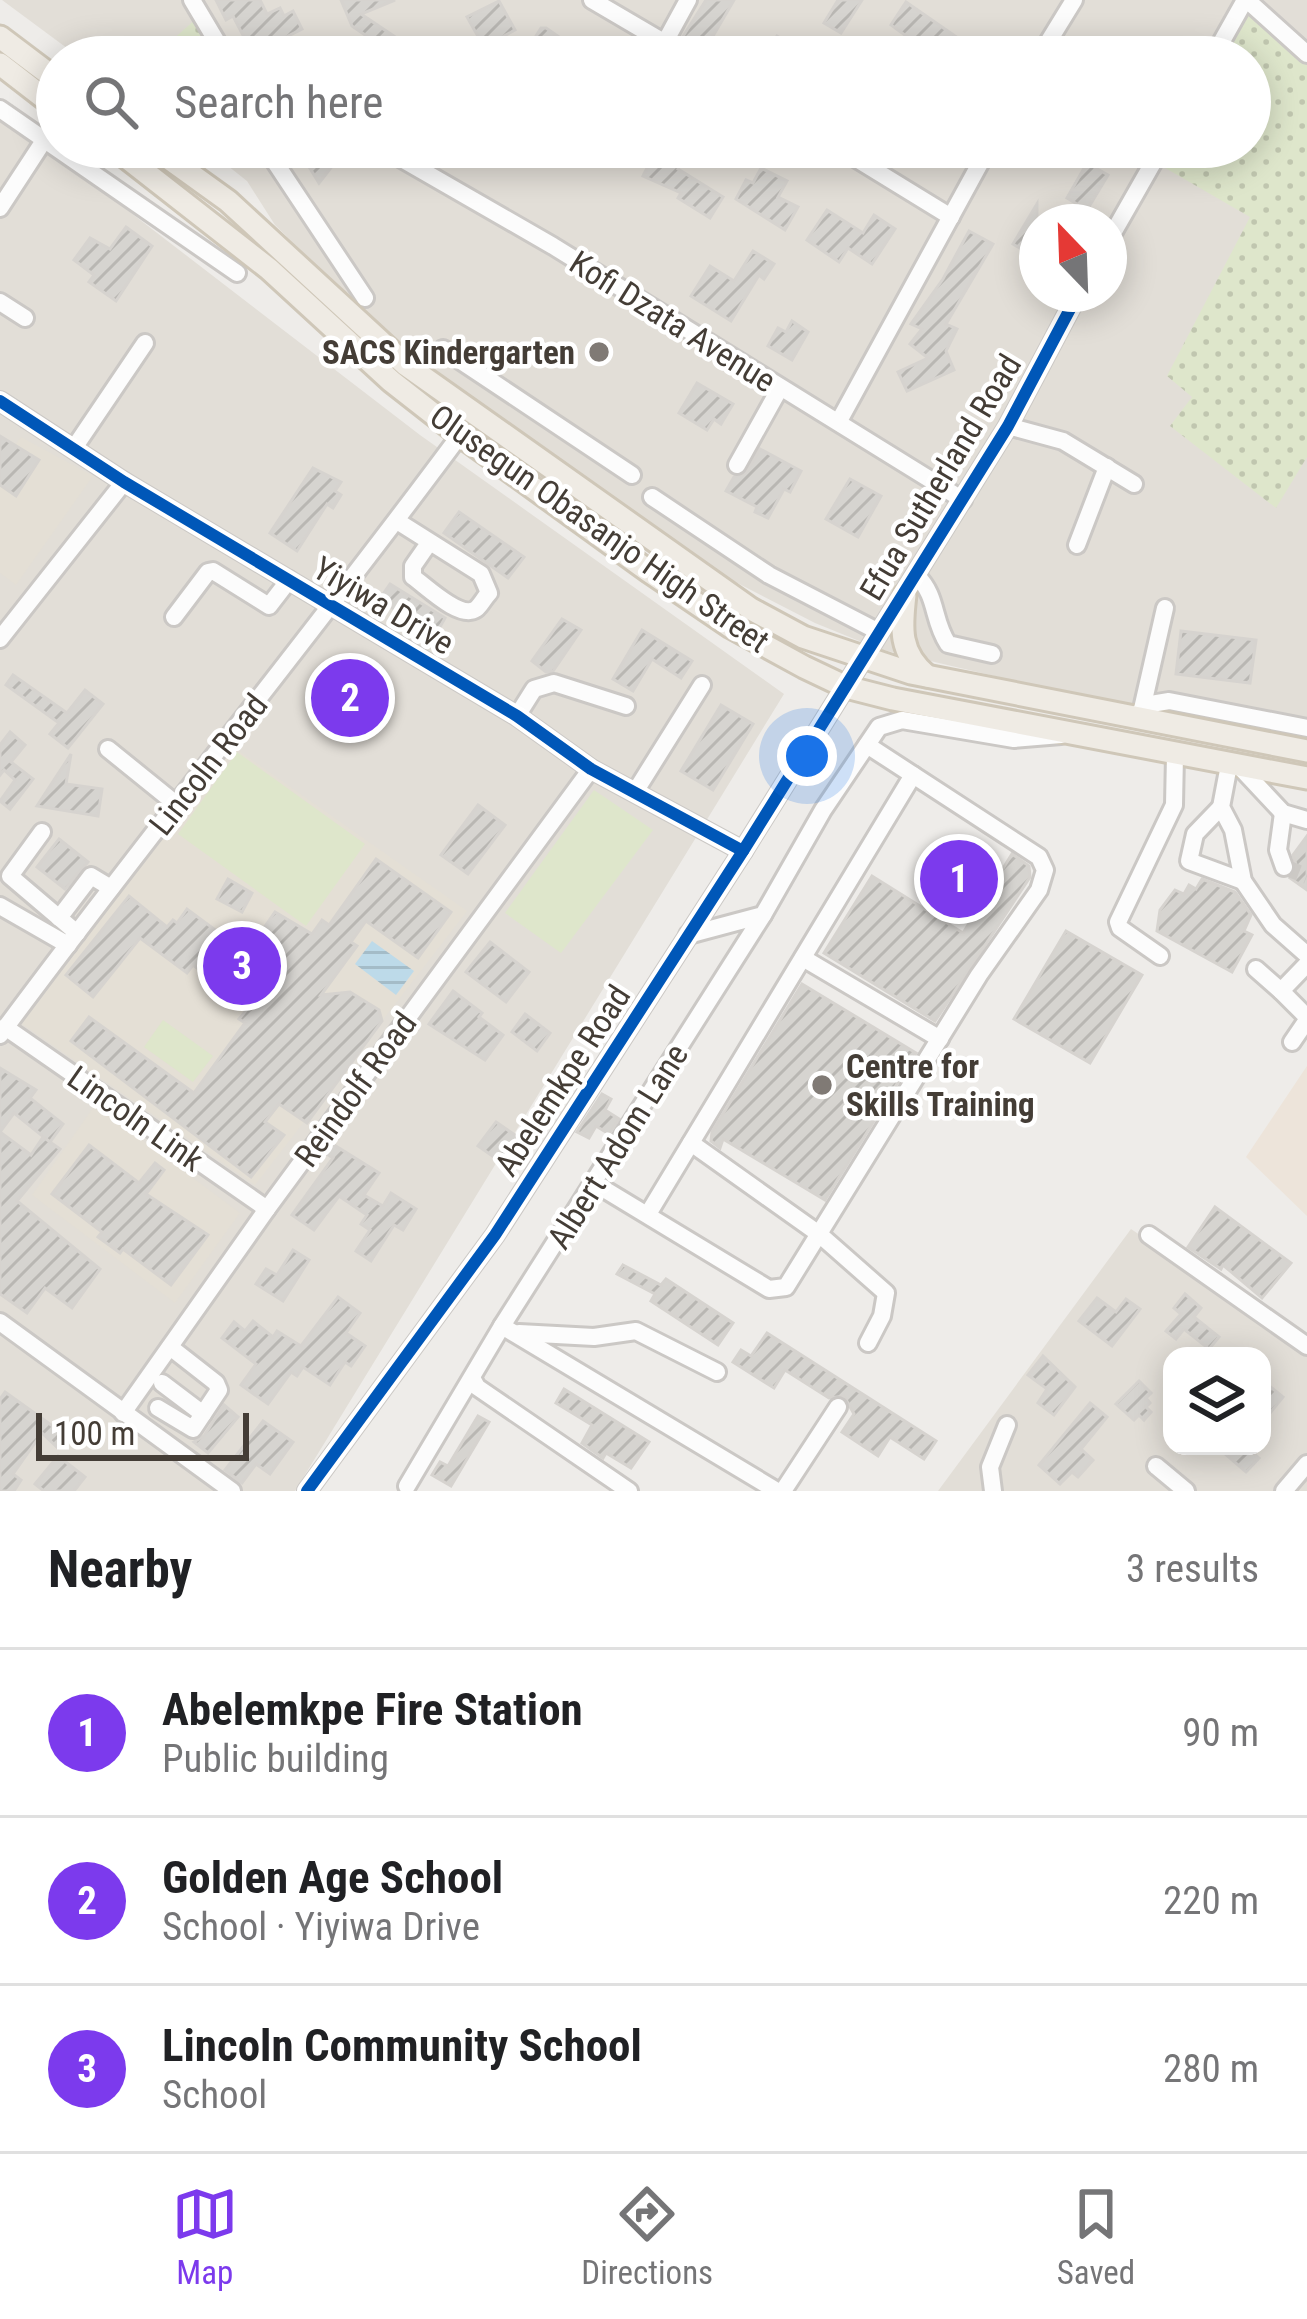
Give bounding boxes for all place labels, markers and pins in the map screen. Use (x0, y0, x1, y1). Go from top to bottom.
place label: SACS Kindergarten (322, 333, 575, 372)
marker: SACS Kindergarten (586, 339, 612, 365)
pin: 2 (311, 653, 389, 743)
pin: 1 (920, 834, 998, 924)
pin: 3 (203, 921, 281, 1011)
place label: Centre for Skills Training (846, 1047, 1035, 1124)
marker: Centre for Skills Training (809, 1072, 835, 1098)

